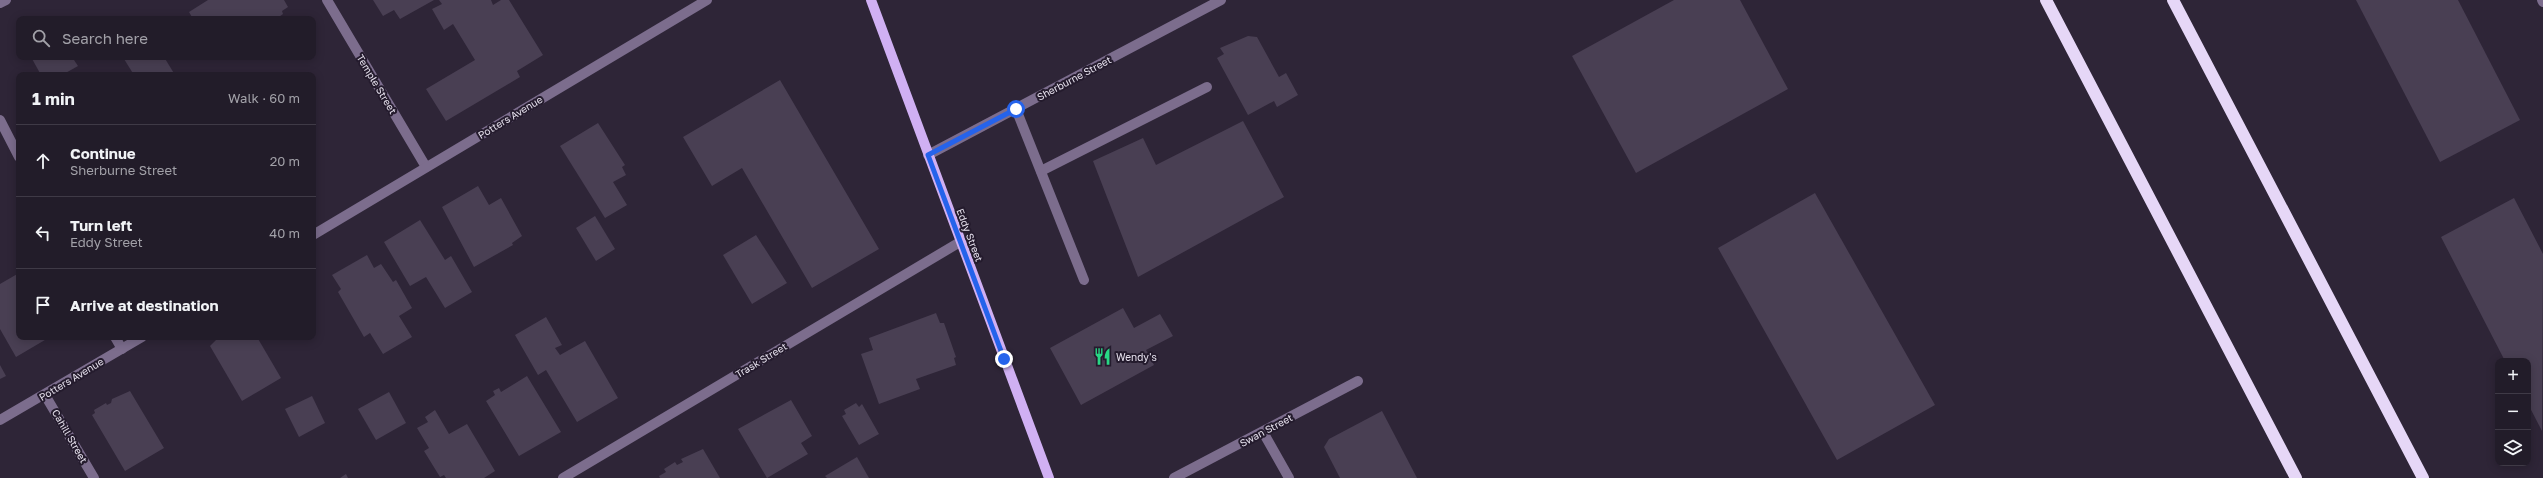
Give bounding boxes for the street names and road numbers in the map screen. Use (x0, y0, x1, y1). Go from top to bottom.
street label: Temple Street (355, 52, 399, 116)
street label: Sherburne Street (1035, 53, 1113, 103)
street label: Potters Avenue (476, 93, 545, 141)
street label: Eddy Street (954, 207, 986, 263)
street label: Trask Street (733, 340, 789, 380)
street label: Potters Avenue (37, 355, 106, 403)
street label: Cahill Street (50, 407, 90, 465)
street label: Swan Street (1238, 411, 1294, 449)

